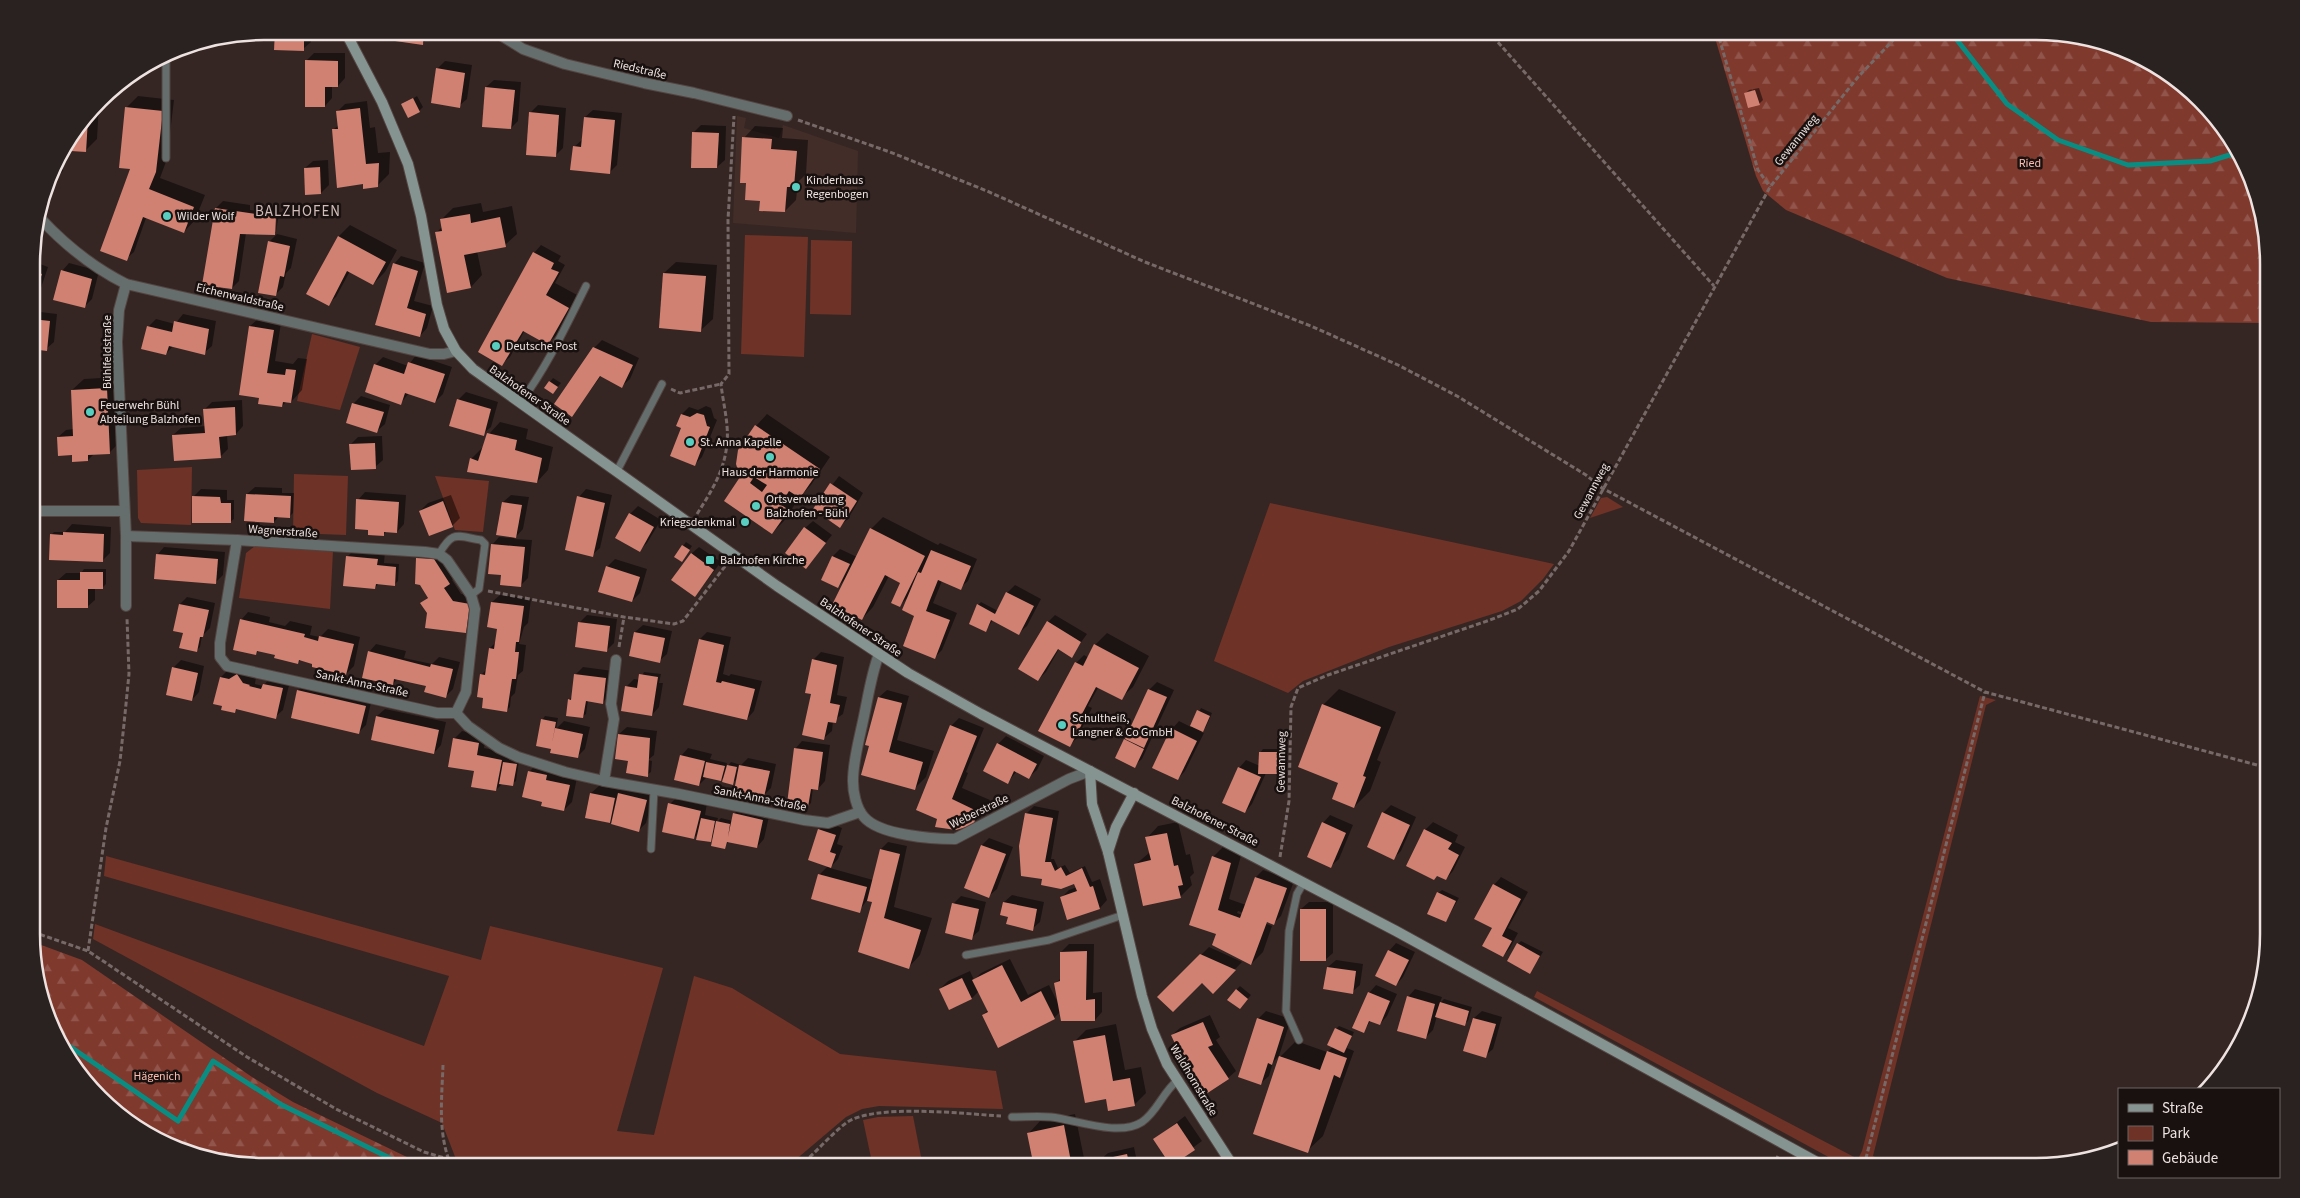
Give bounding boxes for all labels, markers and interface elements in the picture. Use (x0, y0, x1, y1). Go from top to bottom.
street label: Riedstraße (612, 55, 668, 84)
street label: Gewannweg (1770, 111, 1822, 170)
park label: Ried (2019, 155, 2041, 172)
place label: Kinderhaus Regenbogen (806, 172, 868, 203)
marker: Kinderhaus Regenbogen (790, 181, 802, 193)
district label: BALZHOFEN (255, 201, 341, 222)
place label: Wilder Wolf (177, 208, 235, 225)
marker: Wilder Wolf (161, 210, 173, 222)
street label: Eichenwaldstraße (194, 279, 286, 316)
street label: Bühlfeldstraße (99, 315, 116, 389)
place label: Deutsche Post (506, 338, 577, 355)
marker: Deutsche Post (490, 340, 502, 352)
street label: Balzhofener Straße (486, 361, 574, 430)
place label: Feuerwehr Bühl Abteilung Balzhofen (100, 397, 201, 428)
marker: Feuerwehr Bühl Abteilung Balzhofen (84, 406, 96, 418)
place label: St. Anna Kapelle (700, 434, 781, 451)
marker: St. Anna Kapelle (684, 436, 696, 448)
marker: Haus der Harmonie (764, 451, 776, 463)
street label: Gewannweg (1569, 460, 1613, 522)
place label: Haus der Harmonie (722, 464, 819, 481)
place label: Ortsverwaltung Balzhofen - Bühl (766, 491, 848, 522)
marker: Ortsverwaltung Balzhofen - Bühl (750, 500, 762, 512)
place label: Kriegsdenkmal (660, 514, 735, 531)
marker: Kriegsdenkmal (739, 516, 751, 528)
street label: Wagnerstraße (248, 521, 318, 542)
place label: Balzhofen Kirche (720, 552, 805, 569)
marker: Balzhofen Kirche (704, 554, 716, 566)
street label: Balzhofener Straße (816, 594, 905, 661)
street label: Sankt-Anna-Straße (314, 665, 410, 702)
place label: Schultheiß, Langner & Co GmbH (1072, 710, 1173, 741)
marker: Schultheiß, Langner & Co GmbH (1056, 719, 1068, 731)
street label: Gewannweg (1272, 731, 1291, 793)
street label: Sankt-Anna-Straße (712, 781, 808, 816)
street label: Weberstraße (947, 790, 1012, 833)
street label: Balzhofener Straße (1168, 792, 1261, 851)
street label: Waldhornstraße (1166, 1041, 1222, 1119)
park label: Hägenich (133, 1068, 181, 1085)
legend (2118, 1088, 2280, 1178)
text: Straße (2162, 1098, 2203, 1119)
text: Park (2162, 1123, 2191, 1144)
text: Gebäude (2162, 1148, 2218, 1169)

